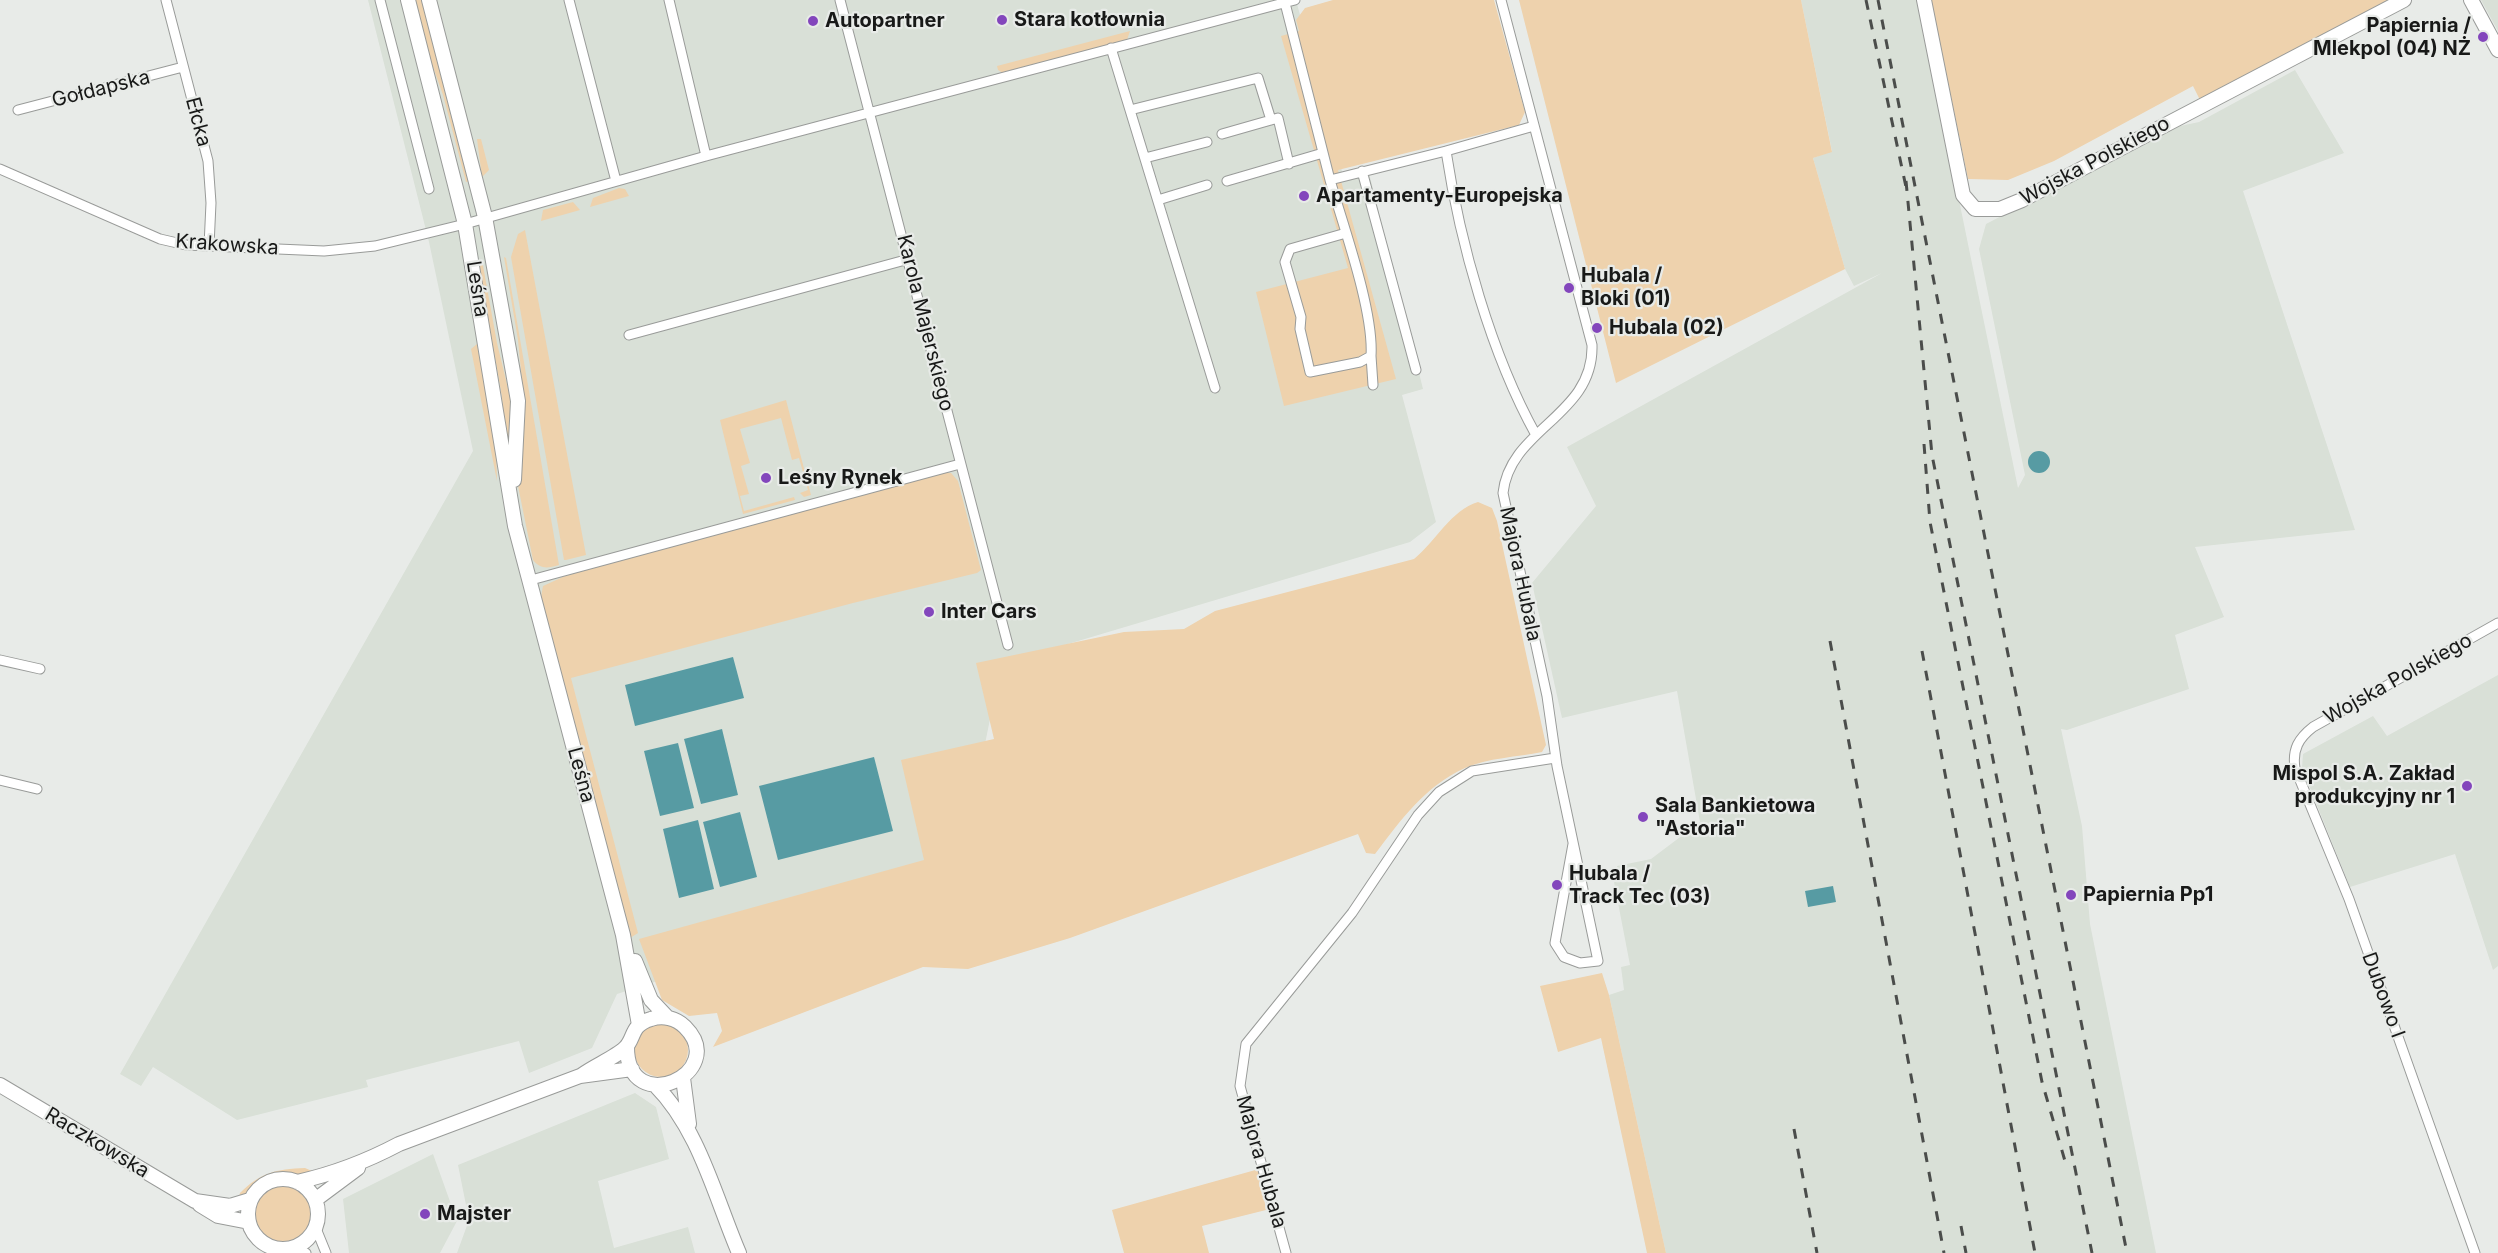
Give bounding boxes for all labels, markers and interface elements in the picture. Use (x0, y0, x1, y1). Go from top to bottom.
place label: Stara kotłownia (1014, 8, 1165, 32)
place label: Autopartner (825, 9, 945, 33)
marker: Stara kotłownia (995, 13, 1009, 27)
marker: Autopartner (806, 14, 820, 28)
place label: Papiernia / Mlekpol (04) NŻ (2313, 14, 2471, 61)
marker: Papiernia / Mlekpol (04) NŻ (2476, 30, 2490, 44)
street label: Gołdapska (49, 65, 153, 113)
street label: Ełcka (180, 95, 216, 149)
street label: Wojska Polskiego (2016, 112, 2174, 210)
place label: Apartamenty-Europejska (1316, 184, 1563, 208)
marker: Apartamenty-Europejska (1297, 189, 1311, 203)
street label: Krakowska (175, 229, 279, 261)
street label: Karola Majerskiego (891, 232, 959, 414)
street label: Leśna (461, 259, 493, 319)
place label: Hubala / Bloki (01) (1581, 264, 1671, 311)
marker: Hubala / Bloki (01) (1562, 281, 1576, 295)
place label: Hubala (02) (1609, 316, 1724, 340)
marker: Hubala (02) (1590, 321, 1604, 335)
place label: Leśny Rynek (778, 466, 902, 490)
marker: Leśny Rynek (759, 471, 773, 485)
street label: Majora Hubala (1494, 505, 1546, 643)
place label: Inter Cars (941, 600, 1037, 624)
marker: Inter Cars (922, 605, 936, 619)
street label: Wojska Polskiego (2320, 628, 2476, 730)
street label: Leśna (562, 745, 600, 805)
place label: Mispol S.A. Zakład produkcyjny nr 1 (2272, 762, 2455, 809)
marker: Mispol S.A. Zakład produkcyjny nr 1 (2460, 779, 2474, 793)
place label: Sala Bankietowa "Astoria" (1655, 794, 1815, 841)
marker: Sala Bankietowa "Astoria" (1636, 810, 1650, 824)
place label: Hubala / Track Tec (03) (1569, 862, 1710, 909)
marker: Hubala / Track Tec (03) (1550, 878, 1564, 892)
place label: Papiernia Pp1 (2083, 883, 2213, 907)
marker: Papiernia Pp1 (2064, 888, 2078, 902)
street label: Dubowo I (2356, 949, 2410, 1041)
street label: Majora Hubala (1231, 1093, 1291, 1231)
street label: Raczkowska (40, 1102, 154, 1184)
place label: Majster (437, 1202, 511, 1226)
marker: Majster (418, 1207, 432, 1221)

